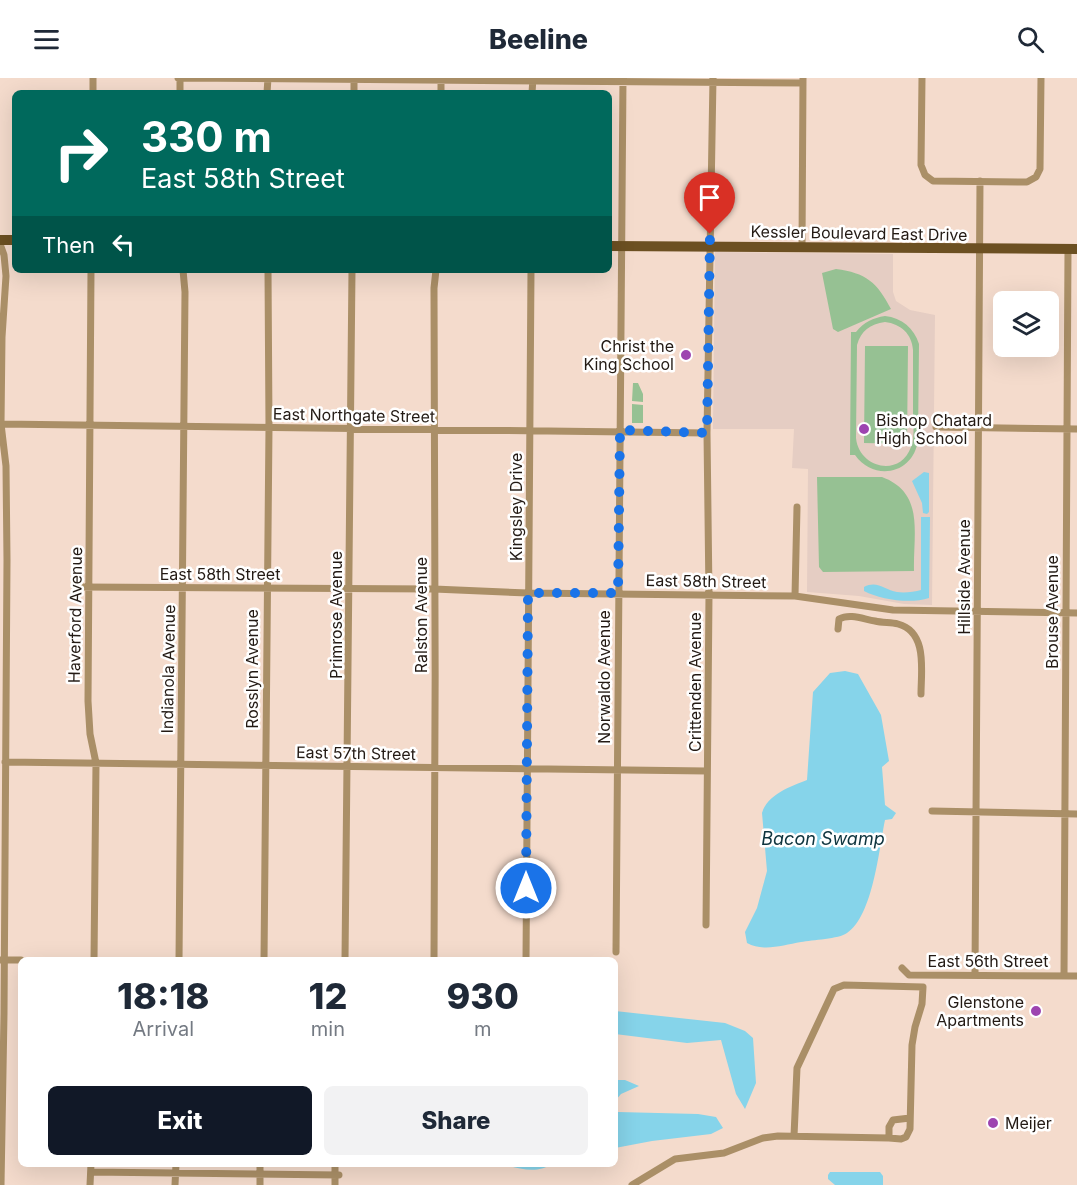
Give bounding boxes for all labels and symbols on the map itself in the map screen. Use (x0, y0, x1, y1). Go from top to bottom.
pin (684, 172, 735, 234)
street label: Kessler Boulevard East Drive (750, 221, 968, 245)
place label: Christ the King School (583, 336, 674, 374)
marker: Christ the King School (679, 348, 693, 362)
street label: East Northgate Street (273, 404, 435, 426)
place label: Bishop Chatard High School (876, 410, 992, 448)
marker: Bishop Chatard High School (857, 422, 871, 436)
street label: Kingsley Drive (506, 453, 526, 561)
street label: Hillside Avenue (954, 519, 974, 635)
street label: Haverford Avenue (64, 547, 86, 683)
street label: Primrose Avenue (326, 551, 346, 679)
street label: Brouse Avenue (1042, 555, 1062, 669)
street label: Ralston Avenue (411, 557, 431, 673)
street label: East 58th Street (160, 564, 280, 584)
street label: East 58th Street (645, 570, 767, 592)
street label: Indianola Avenue (157, 604, 179, 734)
street label: Rosslyn Avenue (242, 609, 262, 729)
street label: Norwaldo Avenue (594, 610, 614, 744)
street label: Crittenden Avenue (685, 612, 705, 752)
street label: East 57th Street (296, 742, 416, 764)
water label: Bacon Swamp (761, 828, 885, 849)
position arrow (494, 856, 558, 920)
street label: East 56th Street (928, 951, 1048, 971)
place label: Glenstone Apartments (936, 992, 1024, 1030)
marker: Glenstone Apartments (1029, 1004, 1043, 1018)
place label: Meijer (1005, 1113, 1052, 1133)
marker: Meijer (986, 1116, 1000, 1130)

